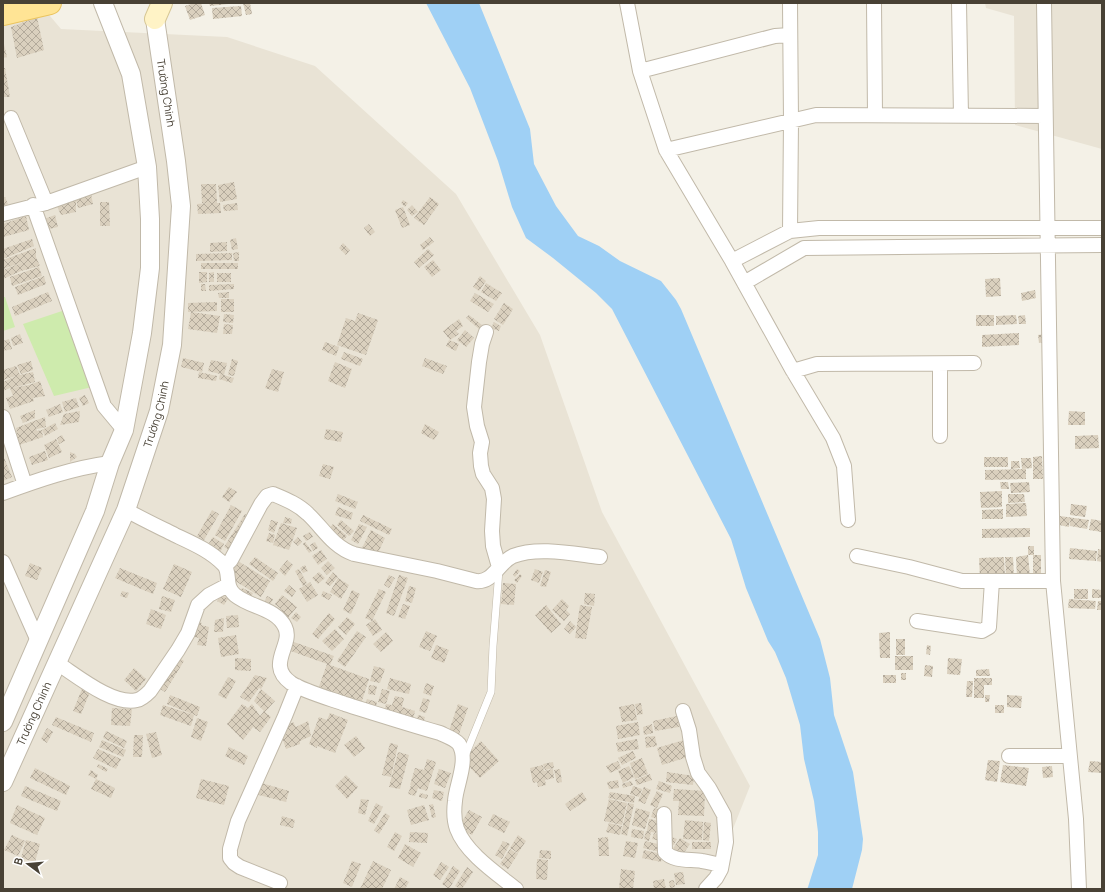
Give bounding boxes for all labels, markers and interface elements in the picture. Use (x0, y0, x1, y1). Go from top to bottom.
street label: Trường Chinh (154, 58, 179, 128)
street label: Trường Chinh (139, 380, 172, 449)
street label: Trường Chinh (12, 679, 54, 748)
north arrow (8, 844, 48, 884)
text: B (10, 856, 26, 867)

